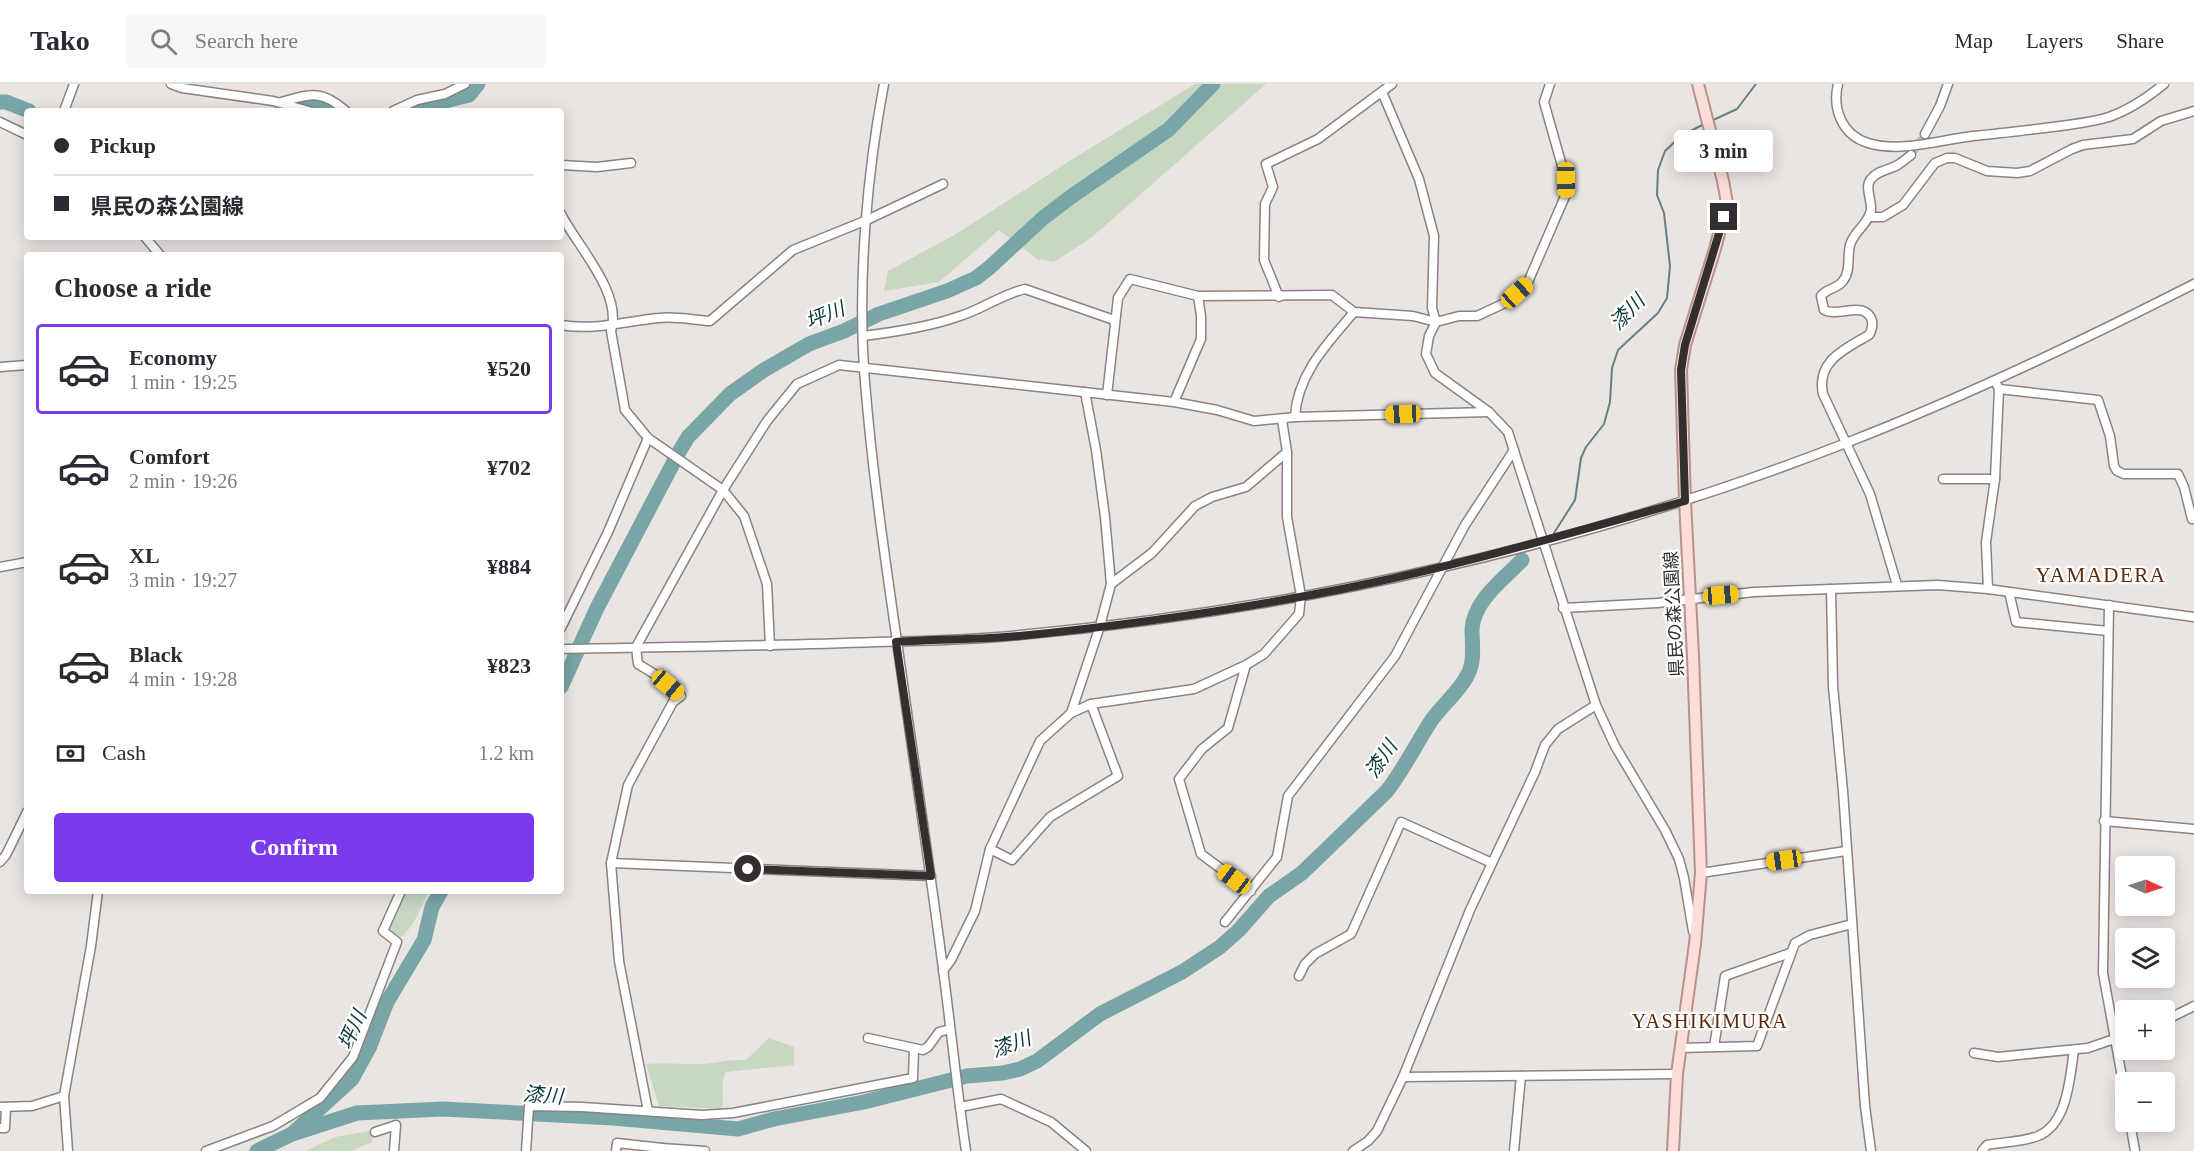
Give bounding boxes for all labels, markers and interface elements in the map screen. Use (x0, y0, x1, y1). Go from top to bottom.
search box (126, 14, 546, 68)
text: Tako (30, 25, 90, 56)
icon: search (147, 25, 180, 58)
text: Search here (195, 28, 298, 53)
text: Map (1955, 29, 1993, 53)
text: Layers (2026, 29, 2083, 53)
text: Share (2116, 29, 2164, 53)
callout: 3 min (1674, 130, 1774, 172)
text: Pickup (90, 133, 156, 158)
text: 3 min (1699, 140, 1748, 162)
car (1557, 162, 1575, 198)
text: 県民の森公園線 (90, 194, 244, 219)
route end (1710, 203, 1737, 230)
text: Choose a ride (54, 273, 212, 303)
car (1498, 274, 1536, 312)
water label: 漆川 (1605, 289, 1650, 334)
water label: 坪川 (802, 297, 850, 333)
icon: car (57, 342, 111, 396)
text: Economy (129, 345, 217, 370)
text: ¥520 (487, 356, 531, 381)
text: 1 min · 19:25 (129, 371, 237, 393)
car (1385, 404, 1421, 424)
icon: car (57, 441, 111, 495)
text: Comfort (129, 444, 210, 469)
text: ¥702 (487, 455, 531, 480)
text: 2 min · 19:26 (129, 470, 237, 492)
icon: car (57, 540, 111, 594)
text: XL (129, 543, 160, 568)
street label: 県民の森公園線 (1661, 551, 1687, 677)
text: ¥884 (487, 554, 531, 579)
district label: YAMADERA (2035, 563, 2167, 587)
text: 3 min · 19:27 (129, 569, 237, 591)
car (1702, 584, 1740, 606)
icon: car (57, 639, 111, 693)
text: Black (129, 642, 183, 667)
text: ¥823 (487, 653, 531, 678)
car (648, 667, 688, 703)
text: 4 min · 19:28 (129, 668, 237, 690)
water label: 漆川 (1361, 735, 1402, 782)
icon: cash (54, 737, 87, 770)
text: Cash (102, 740, 146, 765)
text: 1.2 km (478, 742, 534, 764)
button: Confirm (54, 813, 534, 882)
car (1765, 849, 1803, 871)
route start (734, 855, 761, 882)
north arrow (2115, 856, 2175, 916)
map controls (2115, 856, 2175, 1132)
car (1214, 861, 1254, 897)
button: layers (2115, 928, 2175, 988)
button: + (2115, 1000, 2175, 1060)
water label: 坪川 (334, 1005, 371, 1053)
district label: YASHIKIMURA (1632, 1010, 1788, 1032)
water label: 漆川 (988, 1026, 1035, 1061)
button: − (2115, 1072, 2175, 1132)
water label: 漆川 (522, 1083, 566, 1108)

